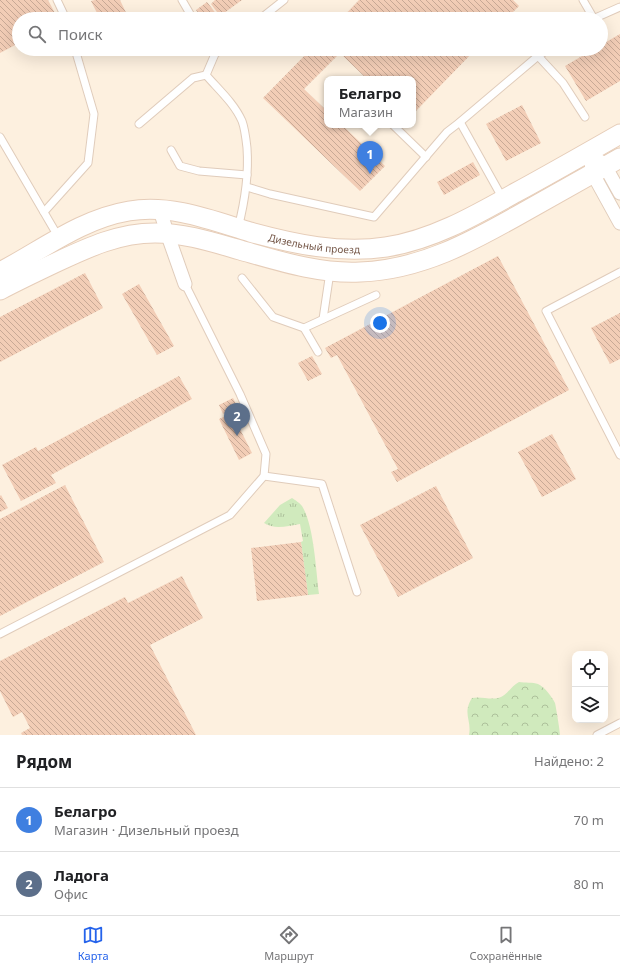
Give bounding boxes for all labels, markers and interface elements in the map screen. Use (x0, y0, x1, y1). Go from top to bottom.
search box (12, 12, 608, 56)
icon: search (26, 23, 48, 45)
text: Поиск (58, 24, 103, 44)
popup (324, 76, 416, 128)
text: Белагро (339, 83, 401, 103)
text: Магазин (339, 103, 393, 121)
pin: 1 (357, 141, 383, 174)
street label: Дизельный проезд (267, 230, 360, 256)
your location (370, 313, 390, 333)
pin: 2 (224, 403, 250, 436)
map controls (572, 651, 608, 723)
button: locate (572, 651, 608, 687)
button: layers (572, 687, 608, 723)
text: Рядом (16, 750, 72, 773)
text: Найдено: 2 (534, 752, 604, 770)
text: Белагро (54, 801, 117, 821)
text: 1 (25, 811, 33, 829)
text: 70 m (574, 811, 604, 829)
text: Магазин · Дизельный проезд (54, 821, 239, 839)
text: Ладога (54, 865, 109, 885)
text: 2 (25, 875, 33, 893)
text: 80 m (574, 875, 604, 893)
text: Офис (54, 885, 88, 903)
tab: Карта (78, 924, 109, 963)
tab: Маршрут (264, 924, 314, 963)
tab: Сохранённые (470, 924, 542, 963)

